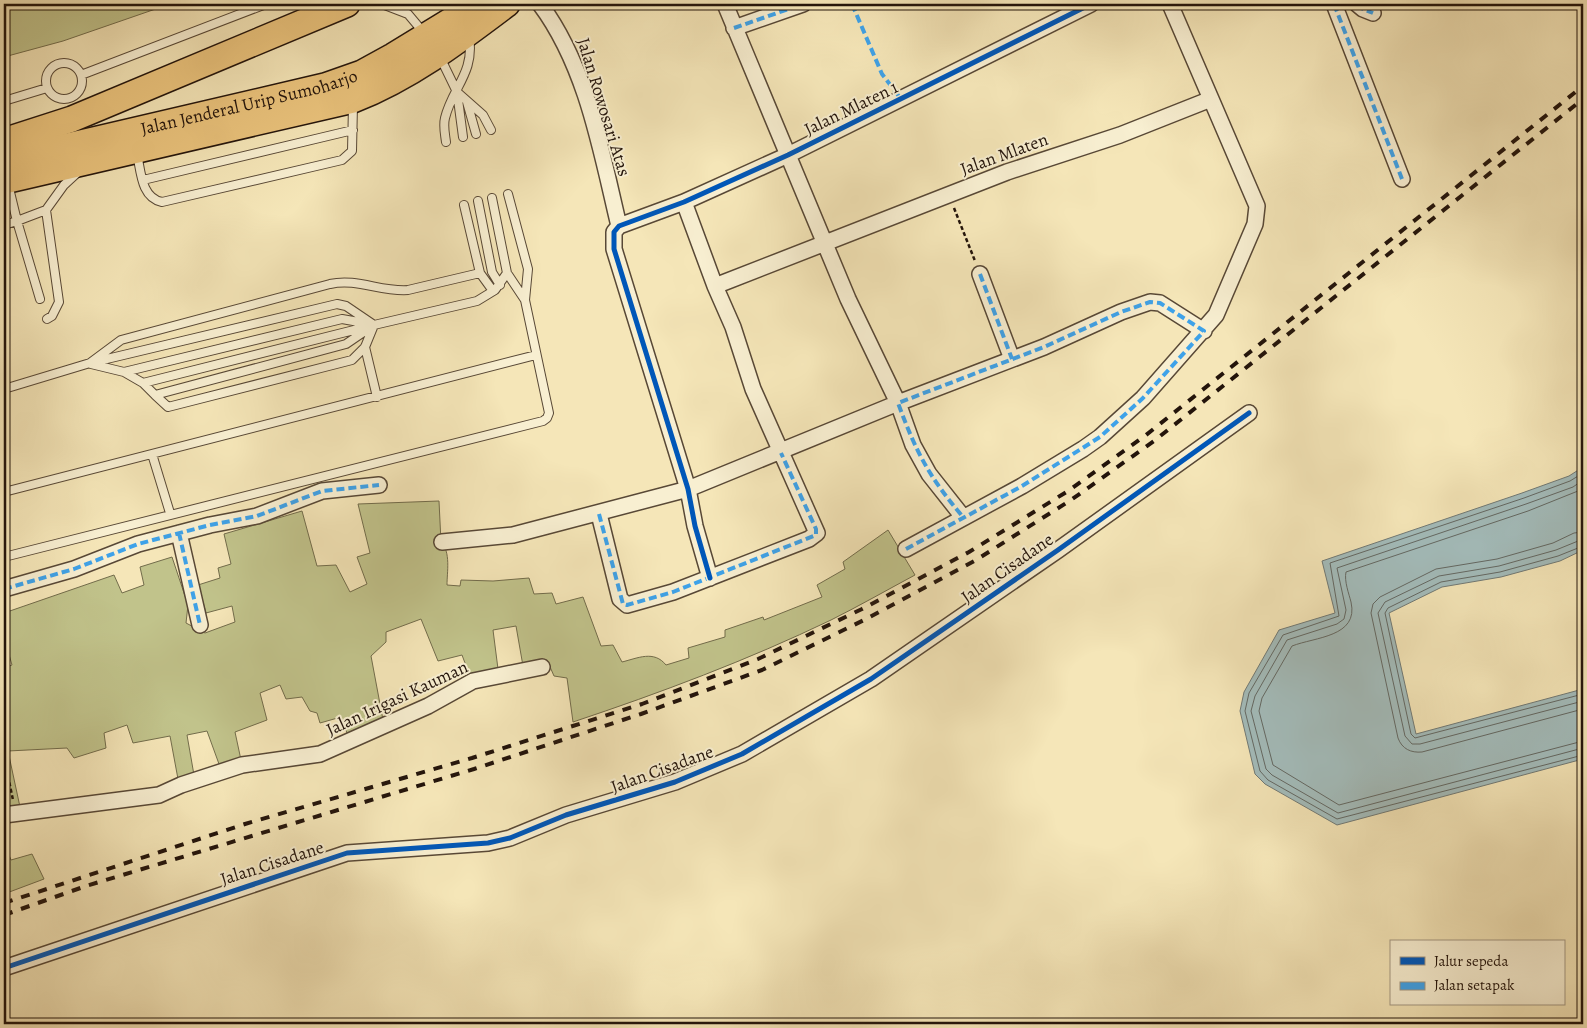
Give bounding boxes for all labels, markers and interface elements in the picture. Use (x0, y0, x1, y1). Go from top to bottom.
street label: Jalan Rowosari Atas (572, 35, 636, 179)
street label: Jalan Jenderal Urip Sumoharjo (138, 64, 361, 141)
street label: Jalan Mlaten 1 (800, 75, 902, 141)
street label: Jalan Mlaten (957, 127, 1051, 181)
street label: Jalan Cisadane (956, 527, 1058, 609)
street label: Jalan Irigasi Kauman (322, 655, 472, 741)
street label: Jalan Cisadane (607, 739, 717, 799)
street label: Jalan Cisadane (217, 835, 327, 891)
legend (1390, 940, 1564, 1006)
text: Jalur sepeda (1434, 951, 1508, 971)
text: Jalan setapak (1434, 975, 1515, 995)

